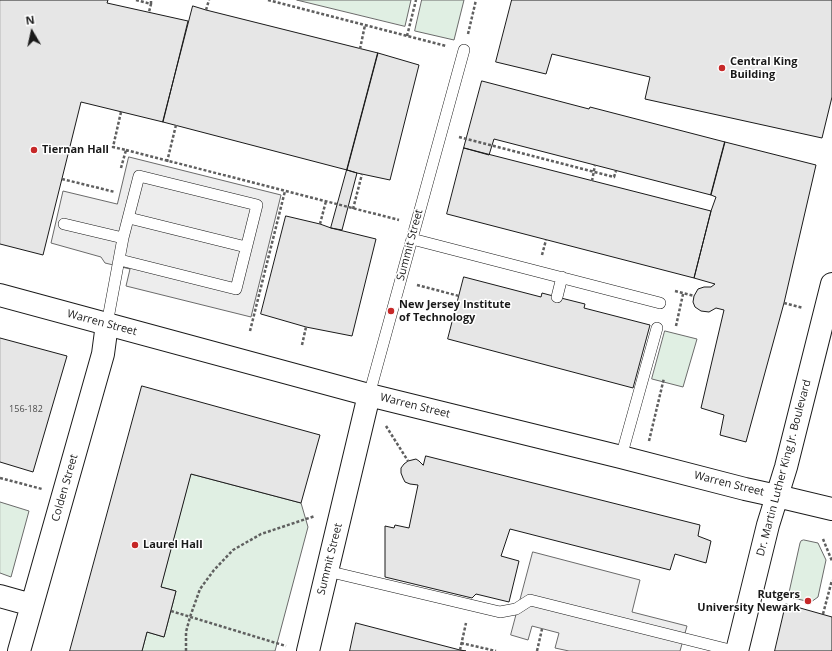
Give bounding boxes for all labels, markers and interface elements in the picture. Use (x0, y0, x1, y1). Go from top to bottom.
north arrow (12, 12, 52, 52)
text: N (24, 12, 36, 28)
place label: Central King Building (730, 55, 797, 81)
marker: Central King Building (717, 63, 727, 73)
place label: Tiernan Hall (42, 143, 109, 157)
marker: Tiernan Hall (29, 145, 39, 155)
street label: Summit Street (394, 208, 426, 282)
place label: New Jersey Institute of Technology (399, 298, 511, 324)
marker: New Jersey Institute of Technology (386, 306, 396, 316)
street label: Warren Street (66, 307, 138, 339)
street label: Dr. Martin Luther King Jr. Boulevard (754, 378, 814, 558)
street label: Warren Street (379, 391, 451, 421)
house number: 156-182 (9, 404, 43, 414)
street label: Colden Street (49, 453, 81, 523)
street label: Warren Street (693, 469, 765, 499)
street label: Summit Street (315, 522, 345, 596)
place label: Laurel Hall (143, 538, 203, 552)
marker: Laurel Hall (130, 540, 140, 550)
place label: Rutgers University Newark (697, 588, 800, 614)
marker: Rutgers University Newark (803, 596, 813, 606)

